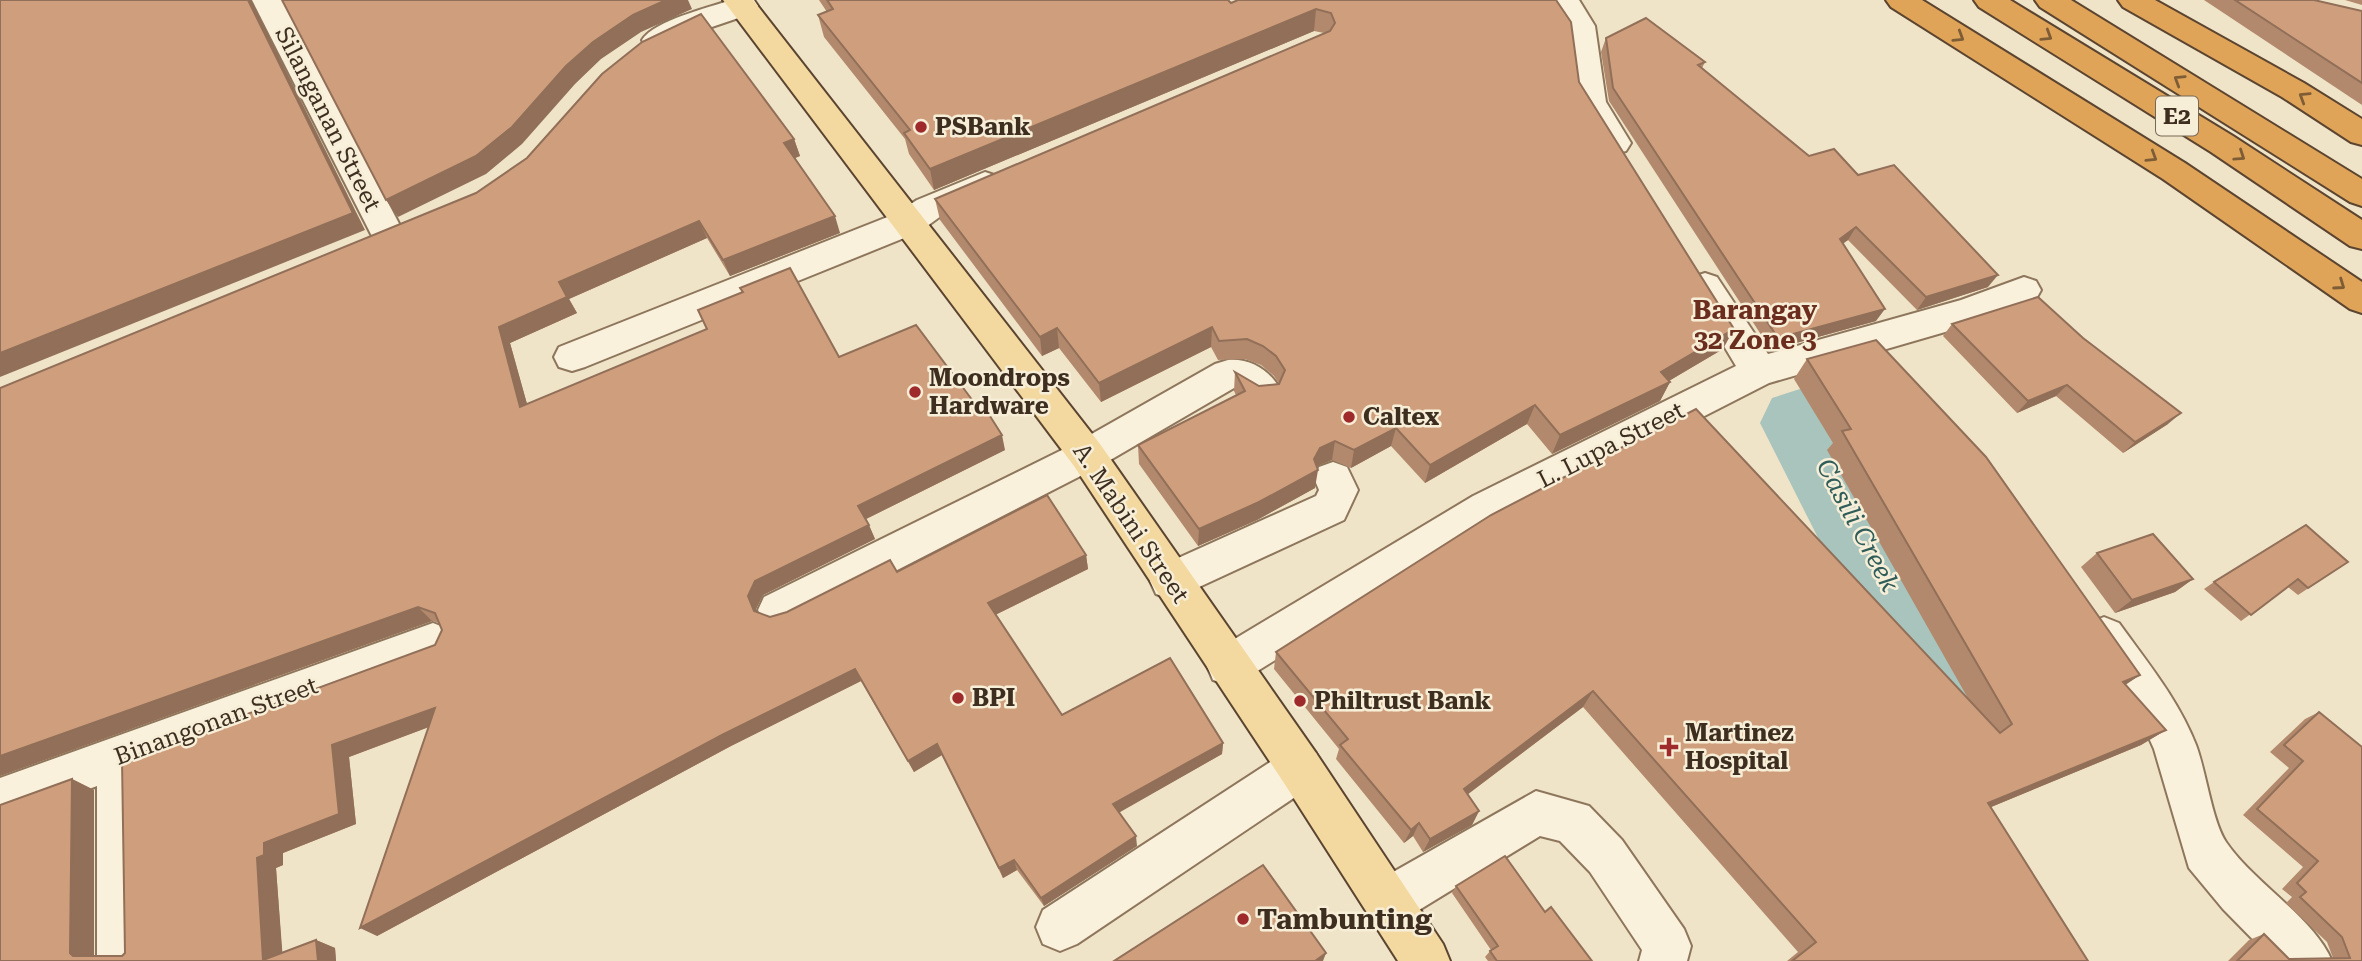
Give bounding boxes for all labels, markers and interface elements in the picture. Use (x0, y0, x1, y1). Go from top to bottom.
street label: Silanganan Street (269, 22, 387, 216)
one-way arrow (2040, 27, 2053, 40)
one-way arrow (1951, 28, 1964, 41)
one-way arrow (2174, 75, 2187, 88)
one-way arrow (2299, 93, 2312, 106)
road number: E2 (2156, 97, 2198, 136)
place label: PSBank (935, 113, 1031, 141)
marker: PSBank (913, 119, 929, 135)
one-way arrow (2233, 148, 2246, 161)
one-way arrow (2144, 149, 2157, 162)
one-way arrow (2332, 277, 2345, 289)
district label: Barangay 32 Zone 3 (1693, 295, 1817, 355)
place label: Moondrops Hardware (929, 364, 1070, 420)
marker: Moondrops Hardware (907, 384, 923, 400)
street label: L. Lupa Street (1533, 396, 1689, 494)
place label: Caltex (1363, 403, 1439, 431)
marker: Caltex (1341, 409, 1357, 425)
street label: A. Mabini Street (1067, 438, 1195, 608)
water label: Casili Creek (1810, 454, 1906, 597)
street label: Binangonan Street (111, 671, 322, 771)
place label: BPI (972, 684, 1015, 712)
place label: Philtrust Bank (1314, 687, 1492, 715)
marker: BPI (950, 690, 966, 706)
marker: Philtrust Bank (1292, 693, 1308, 709)
place label: Martinez Hospital (1685, 719, 1794, 775)
marker: Martinez Hospital (1659, 737, 1679, 757)
place label: Tambunting (1257, 903, 1433, 936)
marker: Tambunting (1235, 911, 1251, 927)

